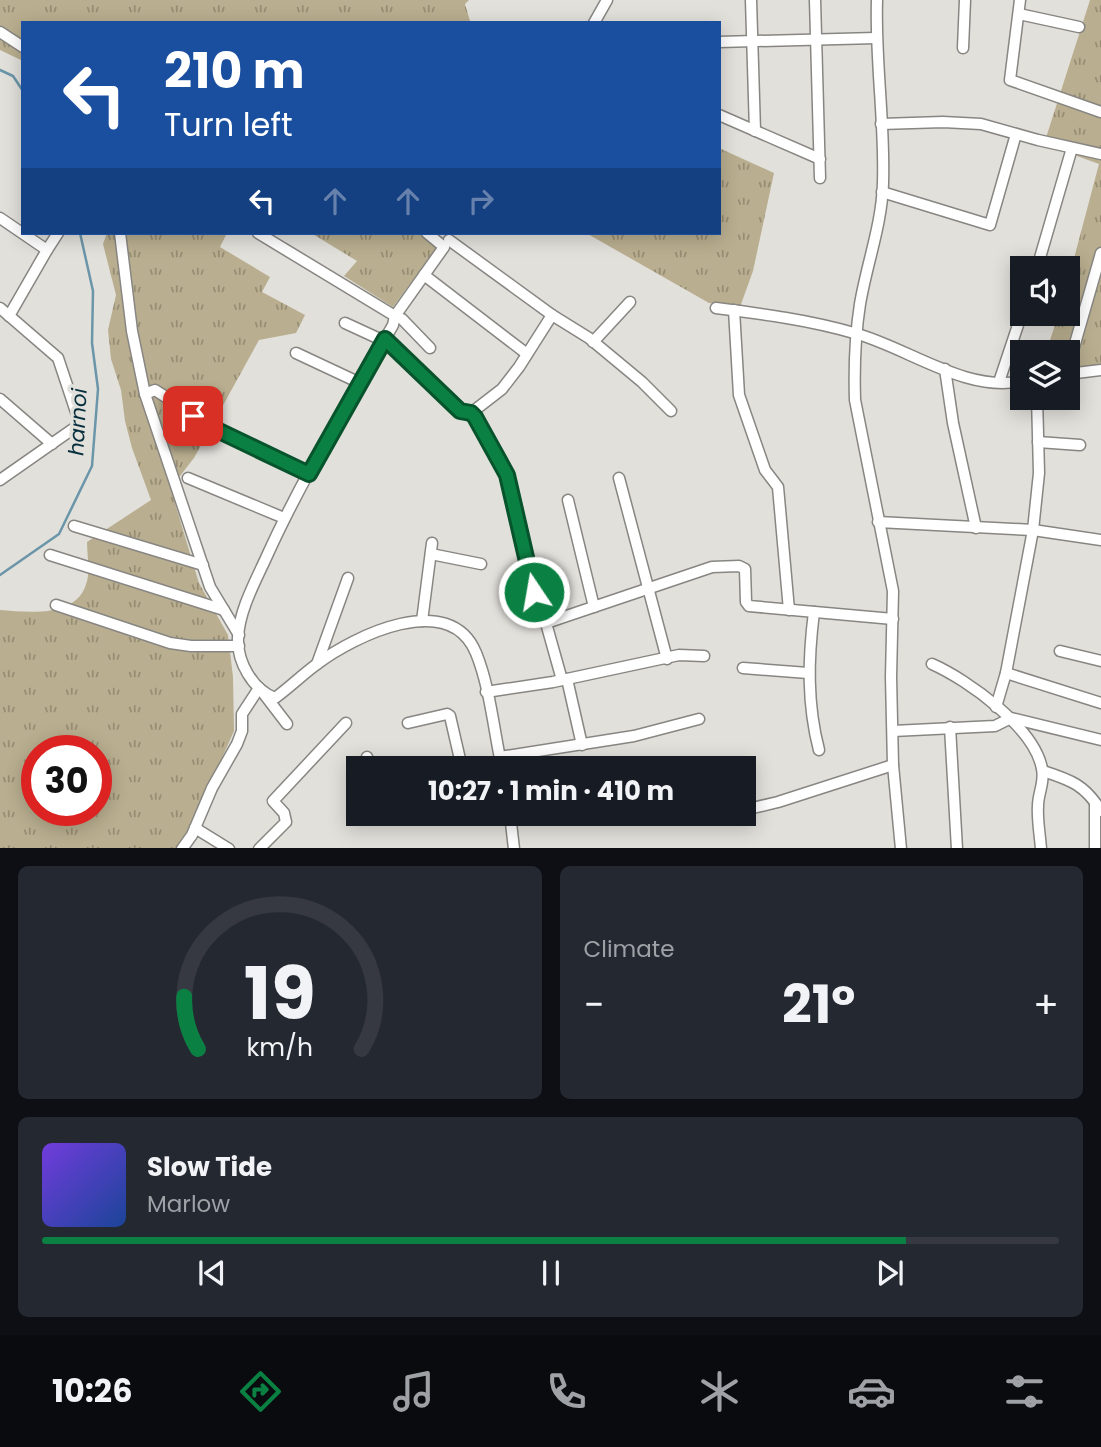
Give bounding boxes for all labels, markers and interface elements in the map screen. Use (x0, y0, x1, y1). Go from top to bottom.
text: 210 m (164, 37, 305, 105)
icon: left (49, 49, 140, 140)
text: Turn left (164, 102, 293, 147)
icon: left (243, 182, 281, 220)
icon: ahead (316, 182, 354, 220)
icon: ahead (389, 182, 427, 220)
icon: right (462, 182, 500, 220)
map controls (1010, 256, 1080, 410)
button: sound (1010, 256, 1080, 326)
button: layers (1010, 340, 1080, 410)
pin (163, 386, 223, 446)
water label: harnoi (61, 387, 94, 456)
icon: arrive (174, 397, 212, 435)
position arrow (497, 555, 571, 629)
speed limit sign: 30 (21, 735, 112, 826)
text: 10:27 · 1 min · 410 m (428, 773, 674, 809)
text: Climate (584, 933, 674, 965)
text: 19 (244, 943, 316, 1044)
text: 21° (782, 968, 855, 1041)
text: − (584, 978, 604, 1031)
text: + (1033, 978, 1059, 1031)
text: km/h (246, 1029, 313, 1064)
text: Slow Tide (147, 1149, 272, 1185)
text: Marlow (147, 1188, 230, 1220)
icon: previous (193, 1254, 231, 1292)
icon: pause (532, 1254, 570, 1292)
icon: next (871, 1254, 909, 1292)
icon: directions (236, 1367, 285, 1416)
icon: music (389, 1367, 438, 1416)
icon: phone (542, 1367, 591, 1416)
icon: climate (695, 1367, 744, 1416)
icon: car (847, 1367, 896, 1416)
icon: filters (1000, 1367, 1049, 1416)
text: 10:26 (52, 1368, 133, 1413)

